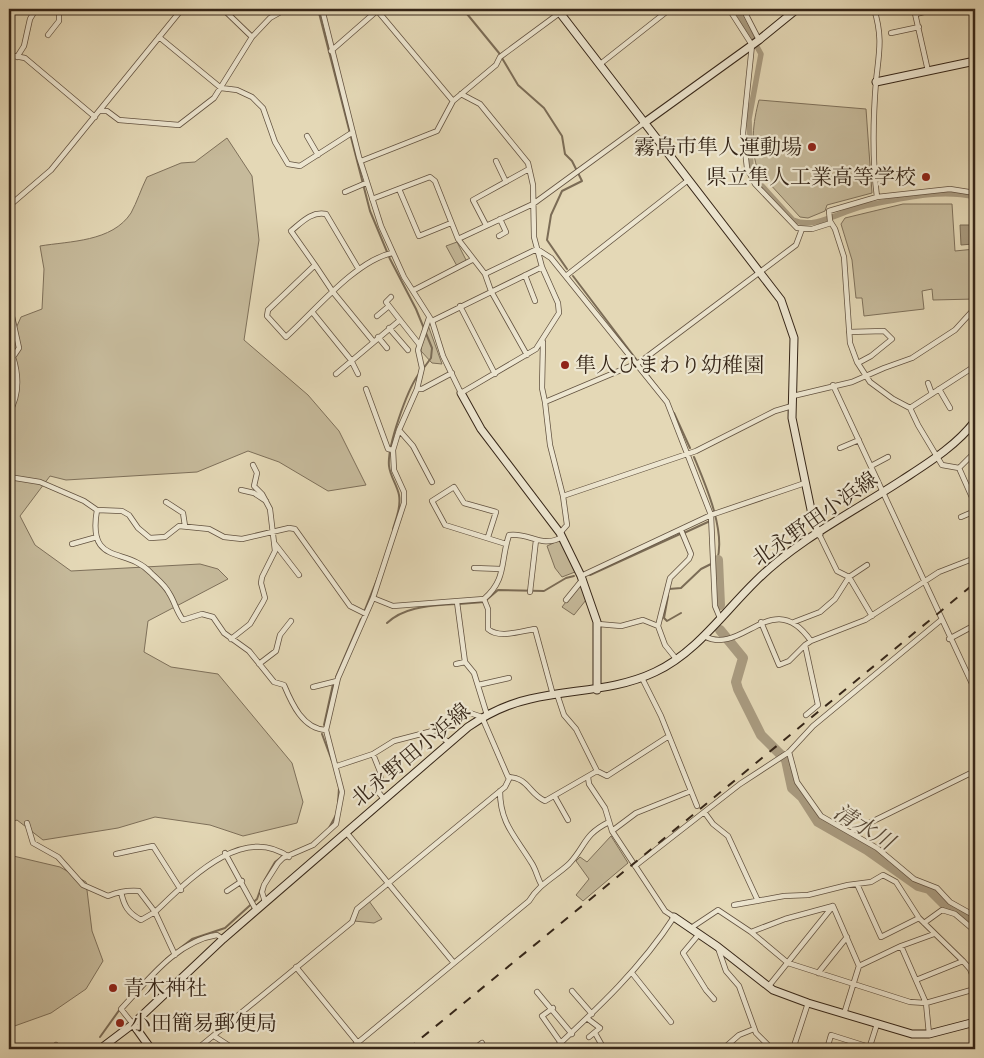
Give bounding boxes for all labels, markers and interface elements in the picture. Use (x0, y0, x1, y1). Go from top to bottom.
place label: 霧島市隼人運動場 (634, 134, 802, 161)
marker: 霧島市隼人運動場 (806, 141, 818, 153)
place label: 県立隼人工業高等学校 (706, 164, 916, 191)
marker: 県立隼人工業高等学校 (920, 171, 932, 183)
place label: 隼人ひまわり幼稚園 (575, 352, 764, 379)
marker: 隼人ひまわり幼稚園 (559, 359, 571, 371)
street label: 北永野田小浜線 (747, 466, 883, 572)
street label: 北永野田小浜線 (346, 697, 476, 813)
water label: 清水川 (829, 798, 901, 857)
place label: 青木神社 (123, 975, 207, 1002)
marker: 青木神社 (107, 982, 119, 994)
place label: 小田簡易郵便局 (130, 1010, 277, 1037)
marker: 小田簡易郵便局 (114, 1017, 126, 1029)

